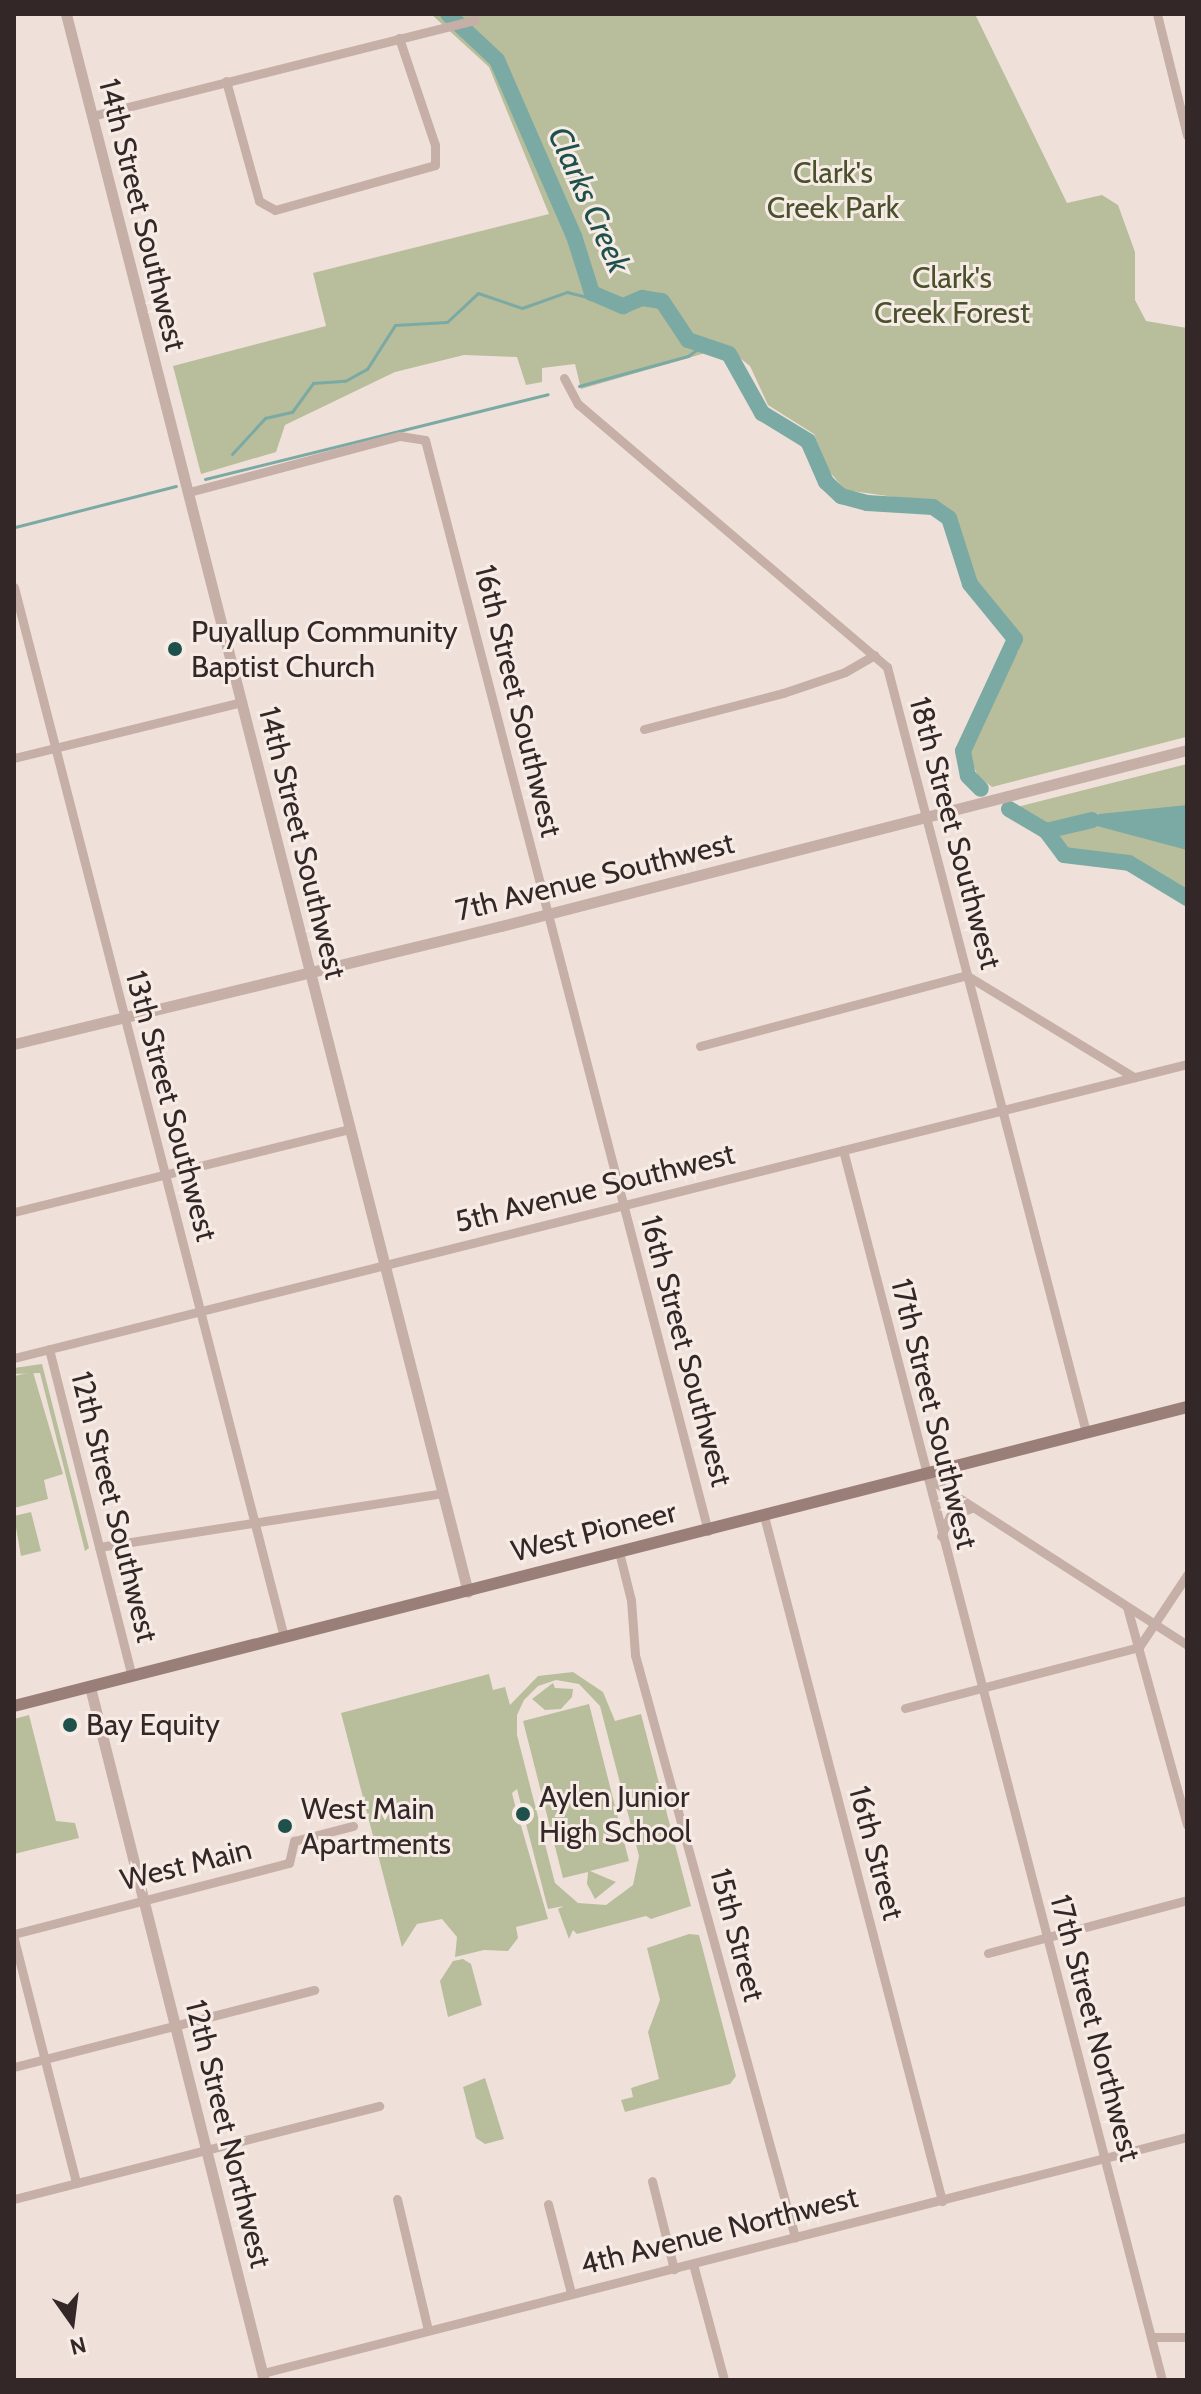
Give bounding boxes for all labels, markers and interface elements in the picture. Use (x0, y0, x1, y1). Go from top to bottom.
street label: 14th Street Southwest (91, 75, 193, 355)
water label: Clarks Creek (540, 121, 638, 279)
park label: Clark's Creek Park (767, 155, 899, 226)
park label: Clark's Creek Forest (874, 260, 1030, 330)
street label: 16th Street Southwest (467, 561, 569, 841)
place label: Puyallup Community Baptist Church (191, 614, 458, 684)
marker: Puyallup Community Baptist Church (166, 640, 184, 658)
street label: 18th Street Southwest (901, 693, 1009, 973)
street label: 14th Street Southwest (251, 703, 353, 983)
street label: 7th Avenue Southwest (452, 825, 738, 929)
street label: 13th Street Southwest (118, 967, 224, 1245)
street label: 5th Avenue Southwest (452, 1136, 738, 1240)
street label: 16th Street Southwest (632, 1212, 740, 1490)
street label: 17th Street Southwest (883, 1275, 985, 1553)
street label: 12th Street Southwest (63, 1368, 165, 1646)
street label: West Pioneer (508, 1494, 680, 1570)
place label: Bay Equity (86, 1707, 220, 1743)
marker: Bay Equity (61, 1716, 79, 1734)
place label: Aylen Junior High School (539, 1779, 692, 1850)
street label: 16th Street (841, 1782, 911, 1924)
place label: West Main Apartments (301, 1791, 451, 1862)
marker: Aylen Junior High School (514, 1805, 532, 1823)
marker: West Main Apartments (276, 1817, 294, 1835)
street label: West Main (117, 1831, 255, 1899)
street label: 15th Street (702, 1865, 772, 2005)
street label: 17th Street Northwest (1042, 1891, 1148, 2165)
street label: 12th Street Northwest (177, 1996, 279, 2272)
street label: 4th Avenue Northwest (577, 2179, 861, 2283)
north arrow (32, 2282, 112, 2362)
text: N (67, 2331, 89, 2361)

